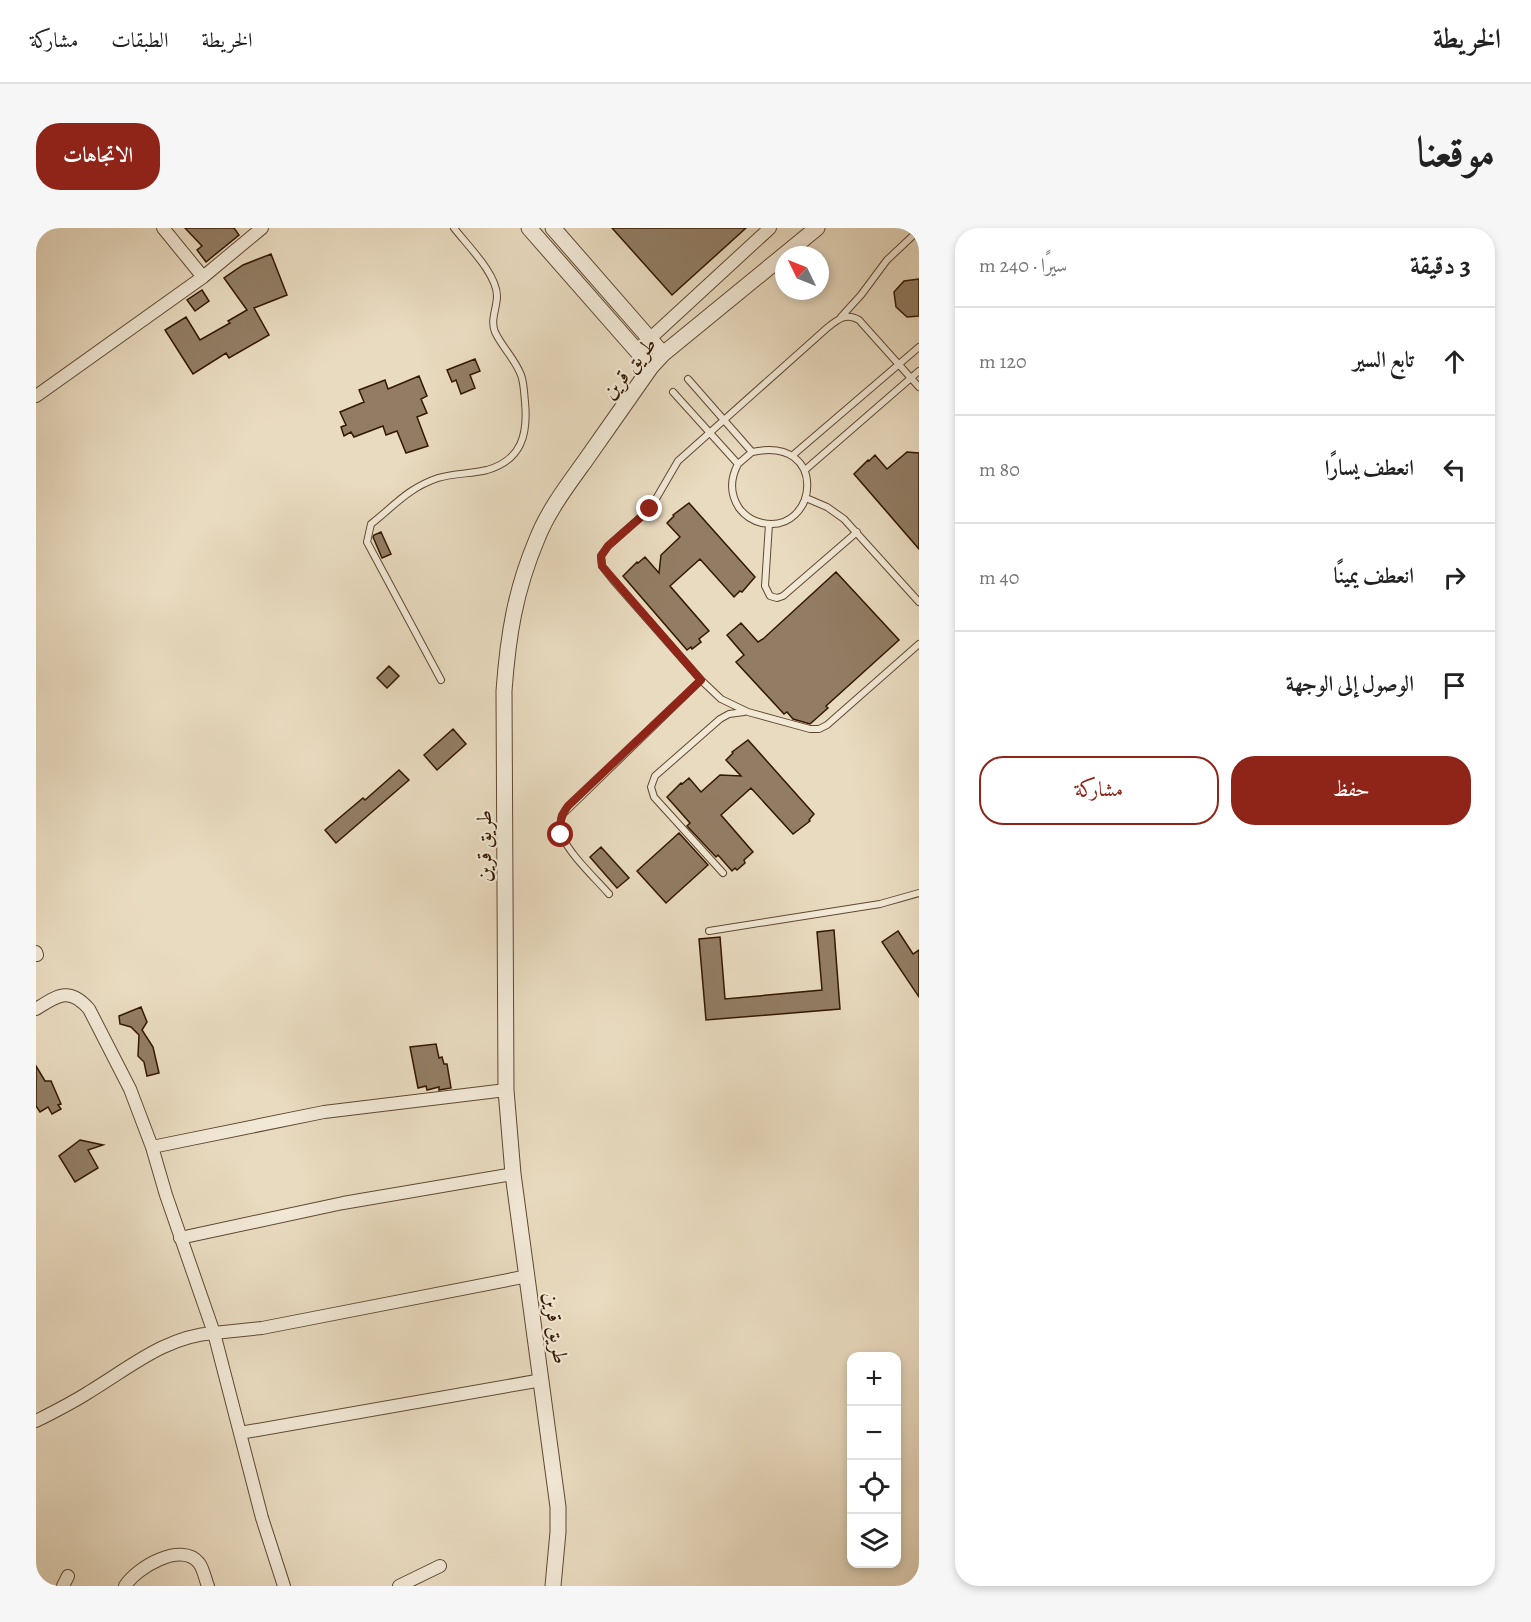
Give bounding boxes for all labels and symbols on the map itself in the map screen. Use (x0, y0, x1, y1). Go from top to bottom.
north arrow (775, 246, 829, 300)
street label: طريق قرين (595, 331, 663, 405)
route end (636, 495, 662, 521)
street label: طريق قرين (470, 810, 498, 882)
route start (547, 821, 573, 847)
street label: طريق قرين (537, 1290, 575, 1366)

